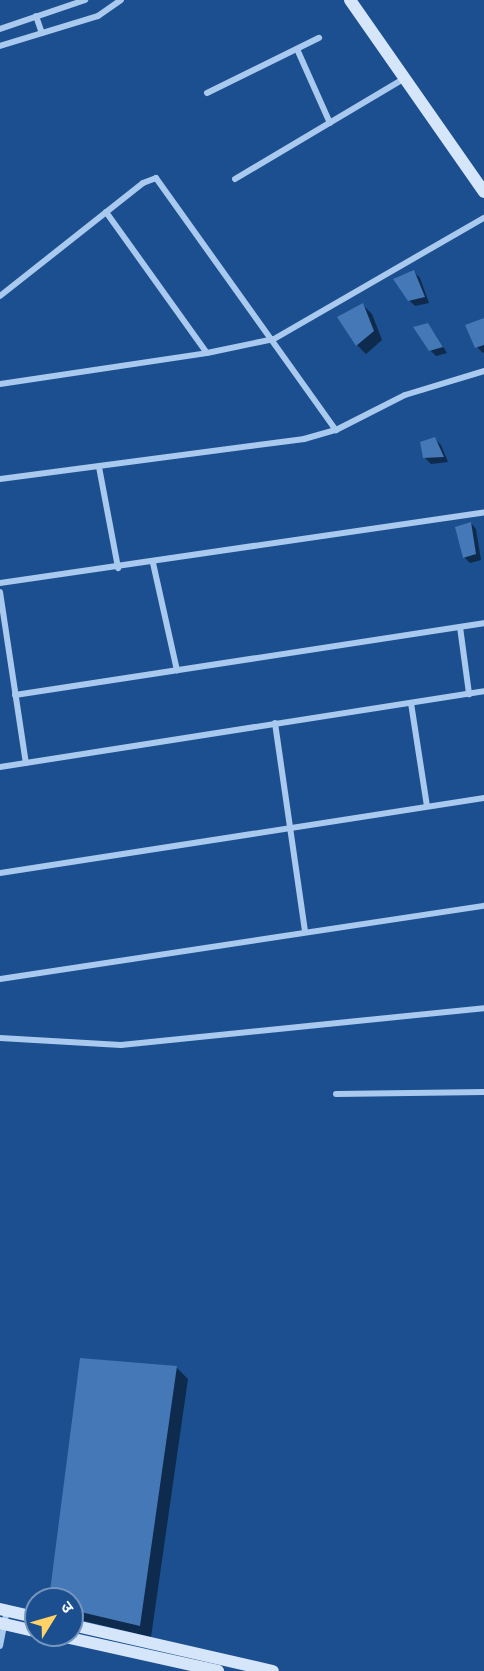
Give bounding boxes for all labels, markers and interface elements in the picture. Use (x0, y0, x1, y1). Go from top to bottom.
north arrow (24, 1587, 84, 1647)
text: उ (58, 1599, 76, 1616)

